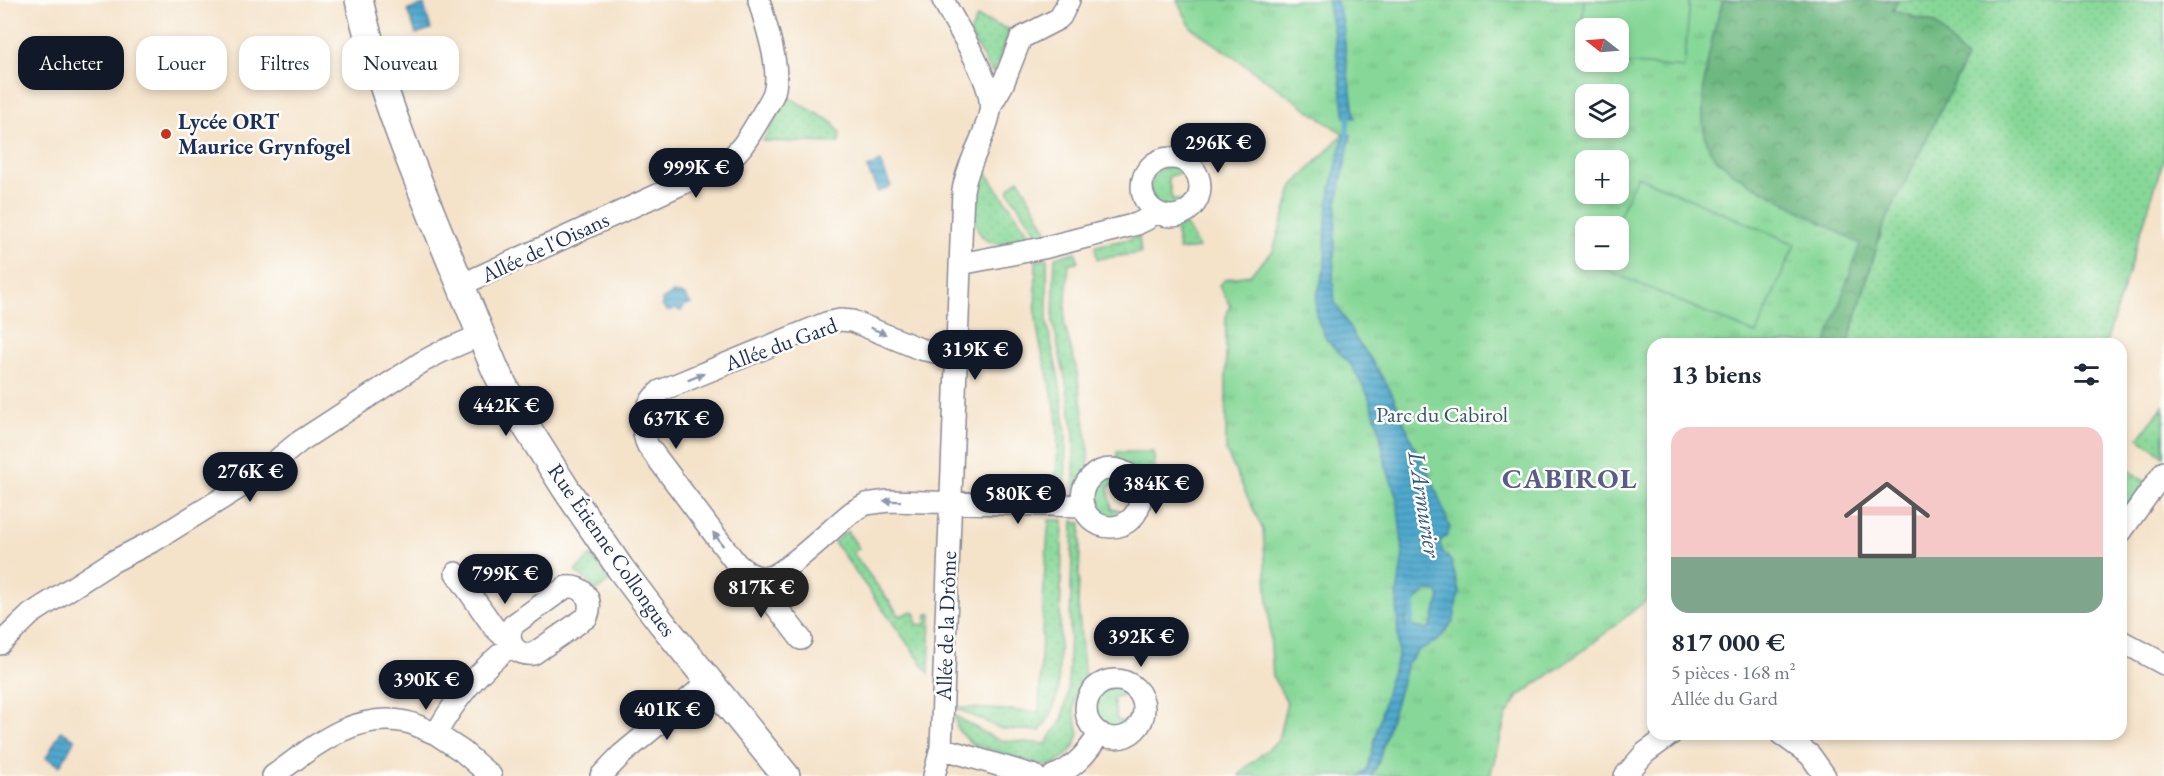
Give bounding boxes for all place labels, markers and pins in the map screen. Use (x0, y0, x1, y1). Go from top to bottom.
place label: Lycée ORT Maurice Grynfogel (178, 107, 351, 161)
pin: 296K € (1169, 123, 1267, 174)
marker: Lycée ORT Maurice Grynfogel (159, 127, 173, 141)
pin: 999K € (647, 148, 745, 199)
pin: 319K € (926, 330, 1024, 381)
pin: 442K € (457, 386, 555, 437)
pin: 637K € (627, 399, 725, 450)
pin: 276K € (201, 452, 299, 503)
pin: 384K € (1107, 464, 1205, 515)
pin: 580K € (969, 474, 1067, 525)
pin: 799K € (456, 554, 554, 605)
pin: 817K € (712, 568, 810, 619)
pin: 392K € (1092, 617, 1190, 668)
pin: 390K € (377, 660, 475, 711)
pin: 401K € (618, 690, 716, 741)

